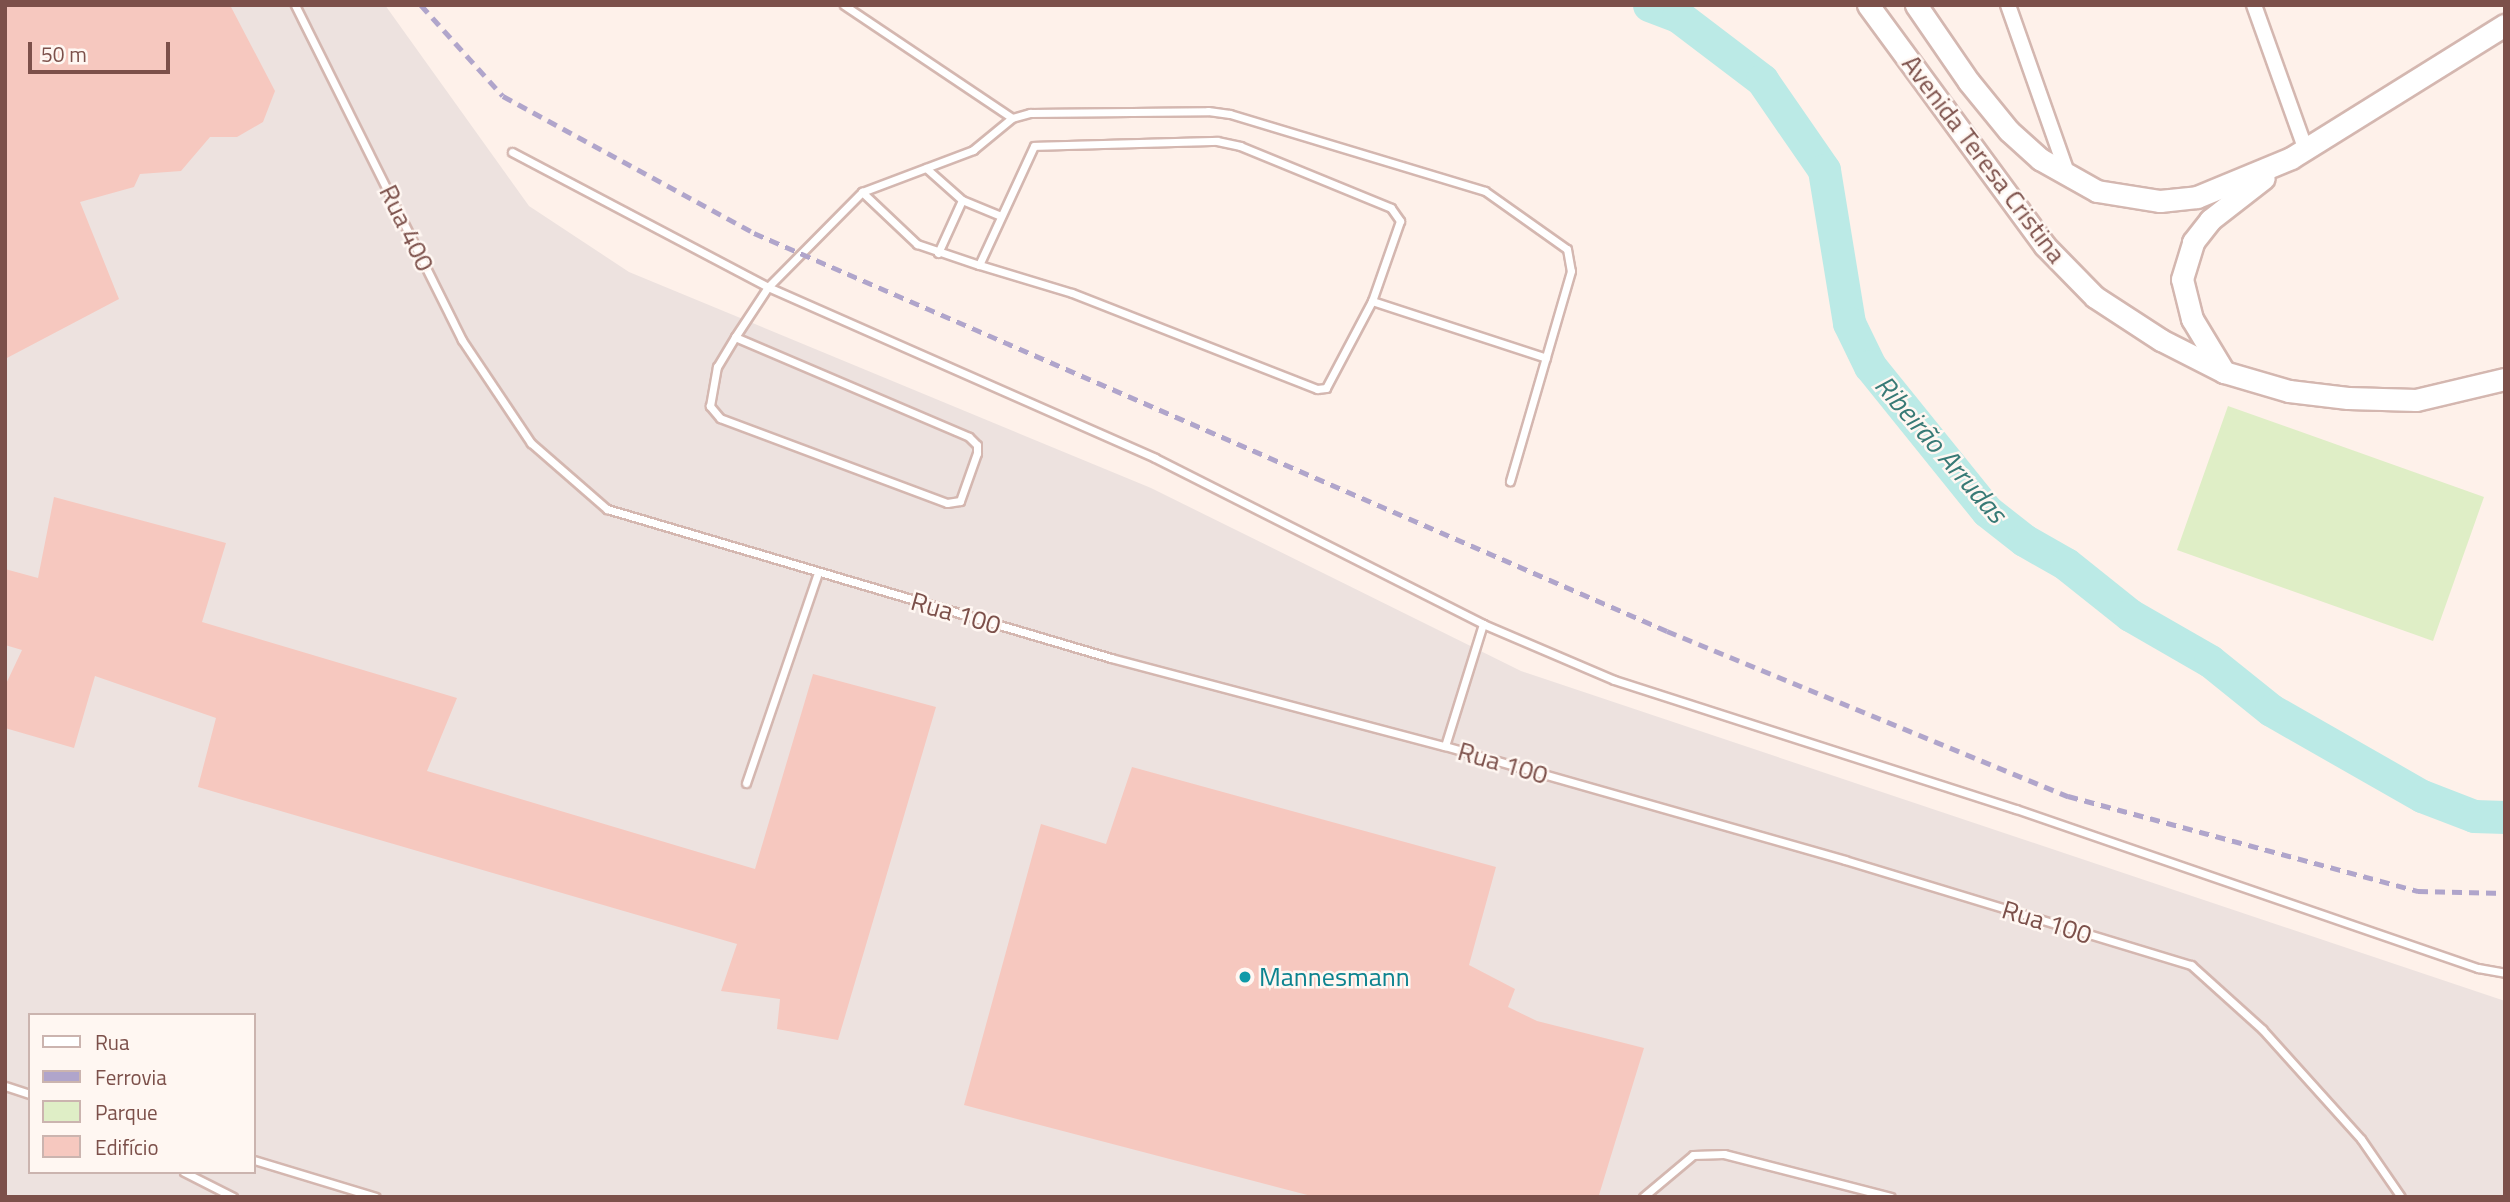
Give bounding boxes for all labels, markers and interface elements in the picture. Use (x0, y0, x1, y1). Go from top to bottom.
scale bar (32, 28, 173, 72)
text: 50 m (41, 38, 87, 70)
street label: Avenida Teresa Cristina (1896, 49, 2072, 269)
street label: Rua 400 (373, 180, 441, 276)
water label: Ribeirão Arrudas (1868, 369, 2014, 529)
street label: Rua 100 (907, 585, 1005, 641)
street label: Rua 100 (1454, 735, 1552, 791)
street label: Rua 100 (1998, 894, 2096, 950)
place label: Mannesmann (1259, 961, 1410, 993)
marker: Mannesmann (1237, 969, 1253, 985)
legend (28, 1013, 256, 1174)
text: Rua (95, 1026, 130, 1058)
text: Ferrovia (95, 1061, 167, 1093)
text: Parque (95, 1096, 158, 1128)
text: Edifício (95, 1131, 159, 1163)

